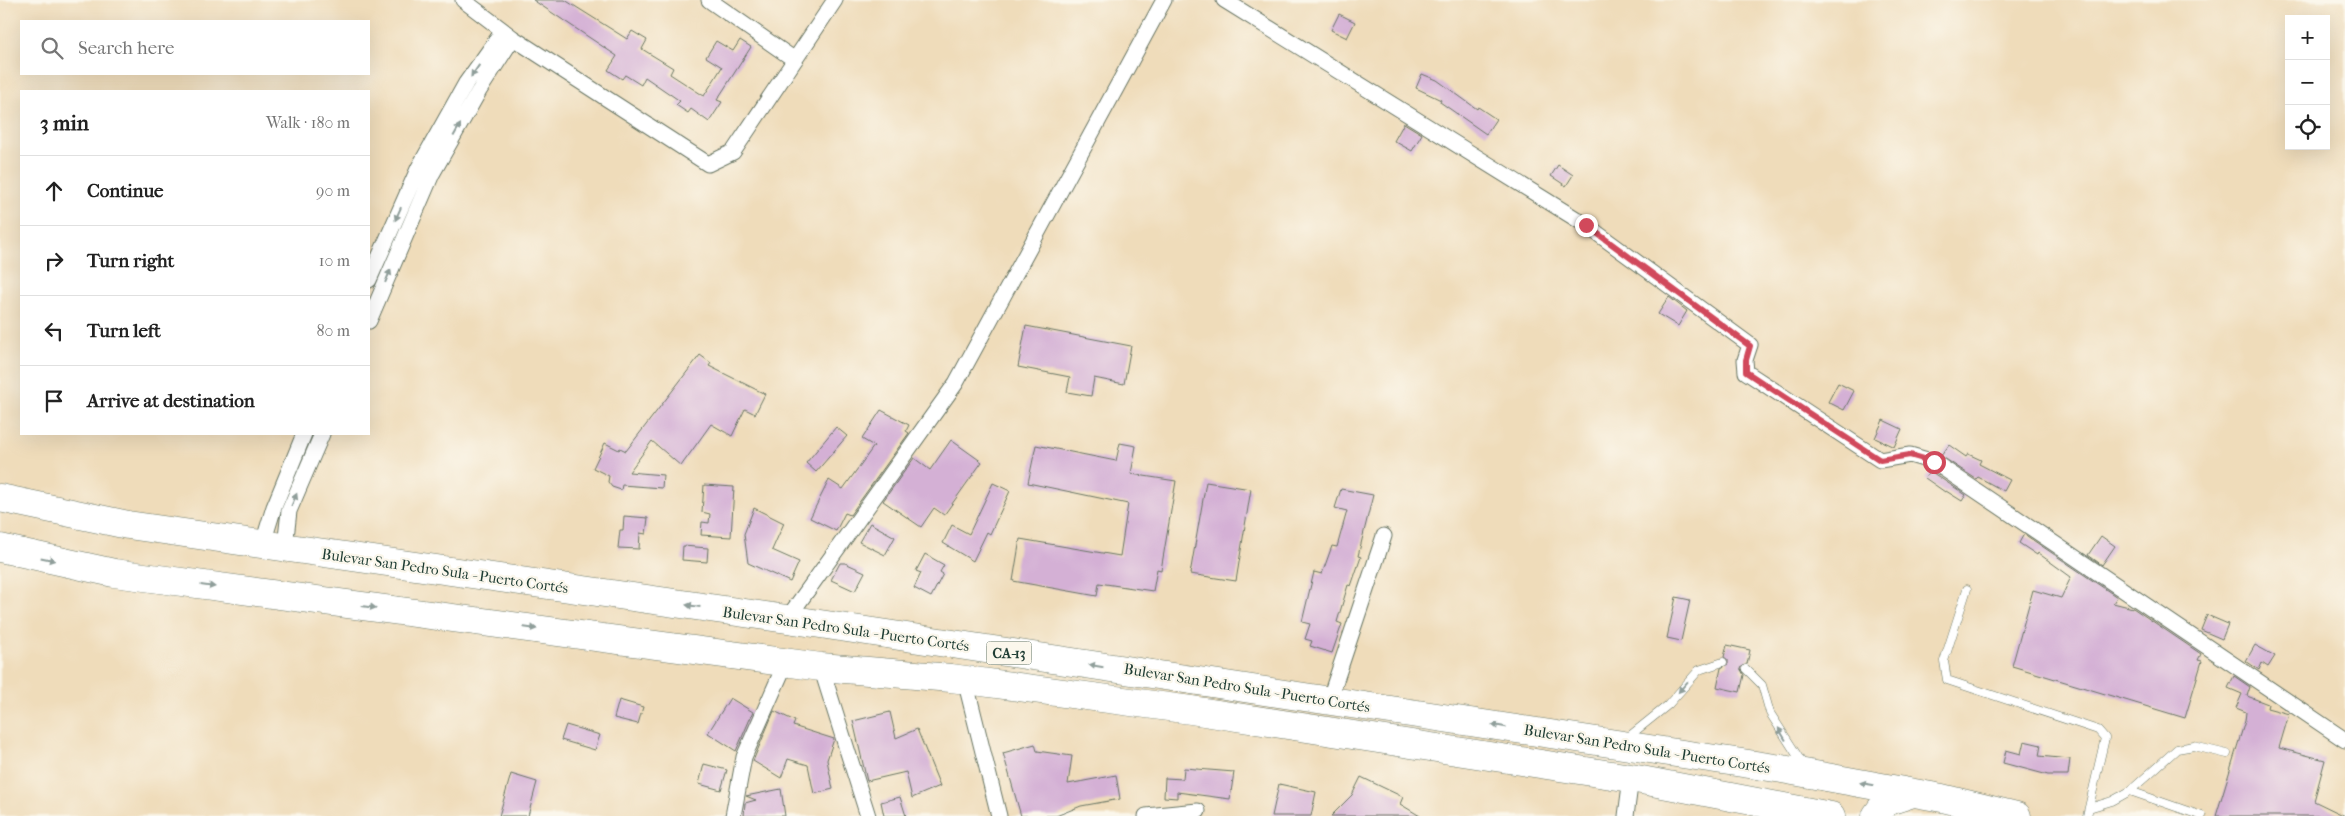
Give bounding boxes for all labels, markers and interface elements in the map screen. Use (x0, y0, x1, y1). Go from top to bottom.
map controls (2285, 15, 2330, 150)
button: + (2285, 15, 2330, 60)
search box (20, 20, 370, 75)
icon: search (38, 34, 66, 62)
text: Search here (78, 37, 174, 59)
button: − (2285, 60, 2330, 105)
one-way arrow (470, 64, 480, 78)
button: locate (2285, 105, 2330, 150)
text: 3 min (40, 111, 89, 135)
text: Walk · 180 m (266, 113, 350, 132)
one-way arrow (453, 122, 461, 137)
icon: ahead (40, 177, 68, 205)
text: Continue (87, 180, 163, 202)
text: 90 m (316, 181, 350, 200)
one-way arrow (394, 207, 402, 221)
route end (1575, 214, 1598, 237)
icon: right (40, 247, 68, 275)
text: Turn right (87, 250, 174, 272)
text: 10 m (319, 251, 350, 270)
one-way arrow (384, 269, 392, 283)
icon: left (40, 317, 68, 345)
text: Turn left (87, 320, 161, 342)
text: 80 m (316, 321, 350, 340)
icon: arrive (40, 387, 68, 415)
text: Arrive at destination (87, 390, 255, 412)
route start (1923, 451, 1946, 474)
one-way arrow (291, 493, 299, 507)
street label: Bulevar San Pedro Sula - Puerto Cortés (320, 545, 570, 597)
one-way arrow (40, 555, 55, 563)
one-way arrow (200, 582, 216, 590)
one-way arrow (684, 602, 700, 610)
one-way arrow (361, 603, 377, 611)
street label: Bulevar San Pedro Sula - Puerto Cortés (721, 603, 971, 655)
one-way arrow (522, 624, 538, 632)
road number: CA-13 (986, 641, 1032, 664)
street label: Bulevar San Pedro Sula - Puerto Cortés (1123, 660, 1372, 716)
one-way arrow (1087, 662, 1103, 670)
one-way arrow (1678, 680, 1689, 693)
street label: Bulevar San Pedro Sula - Puerto Cortés (1523, 721, 1772, 777)
one-way arrow (1490, 722, 1506, 730)
one-way arrow (1778, 727, 1787, 740)
one-way arrow (1858, 780, 1874, 788)

